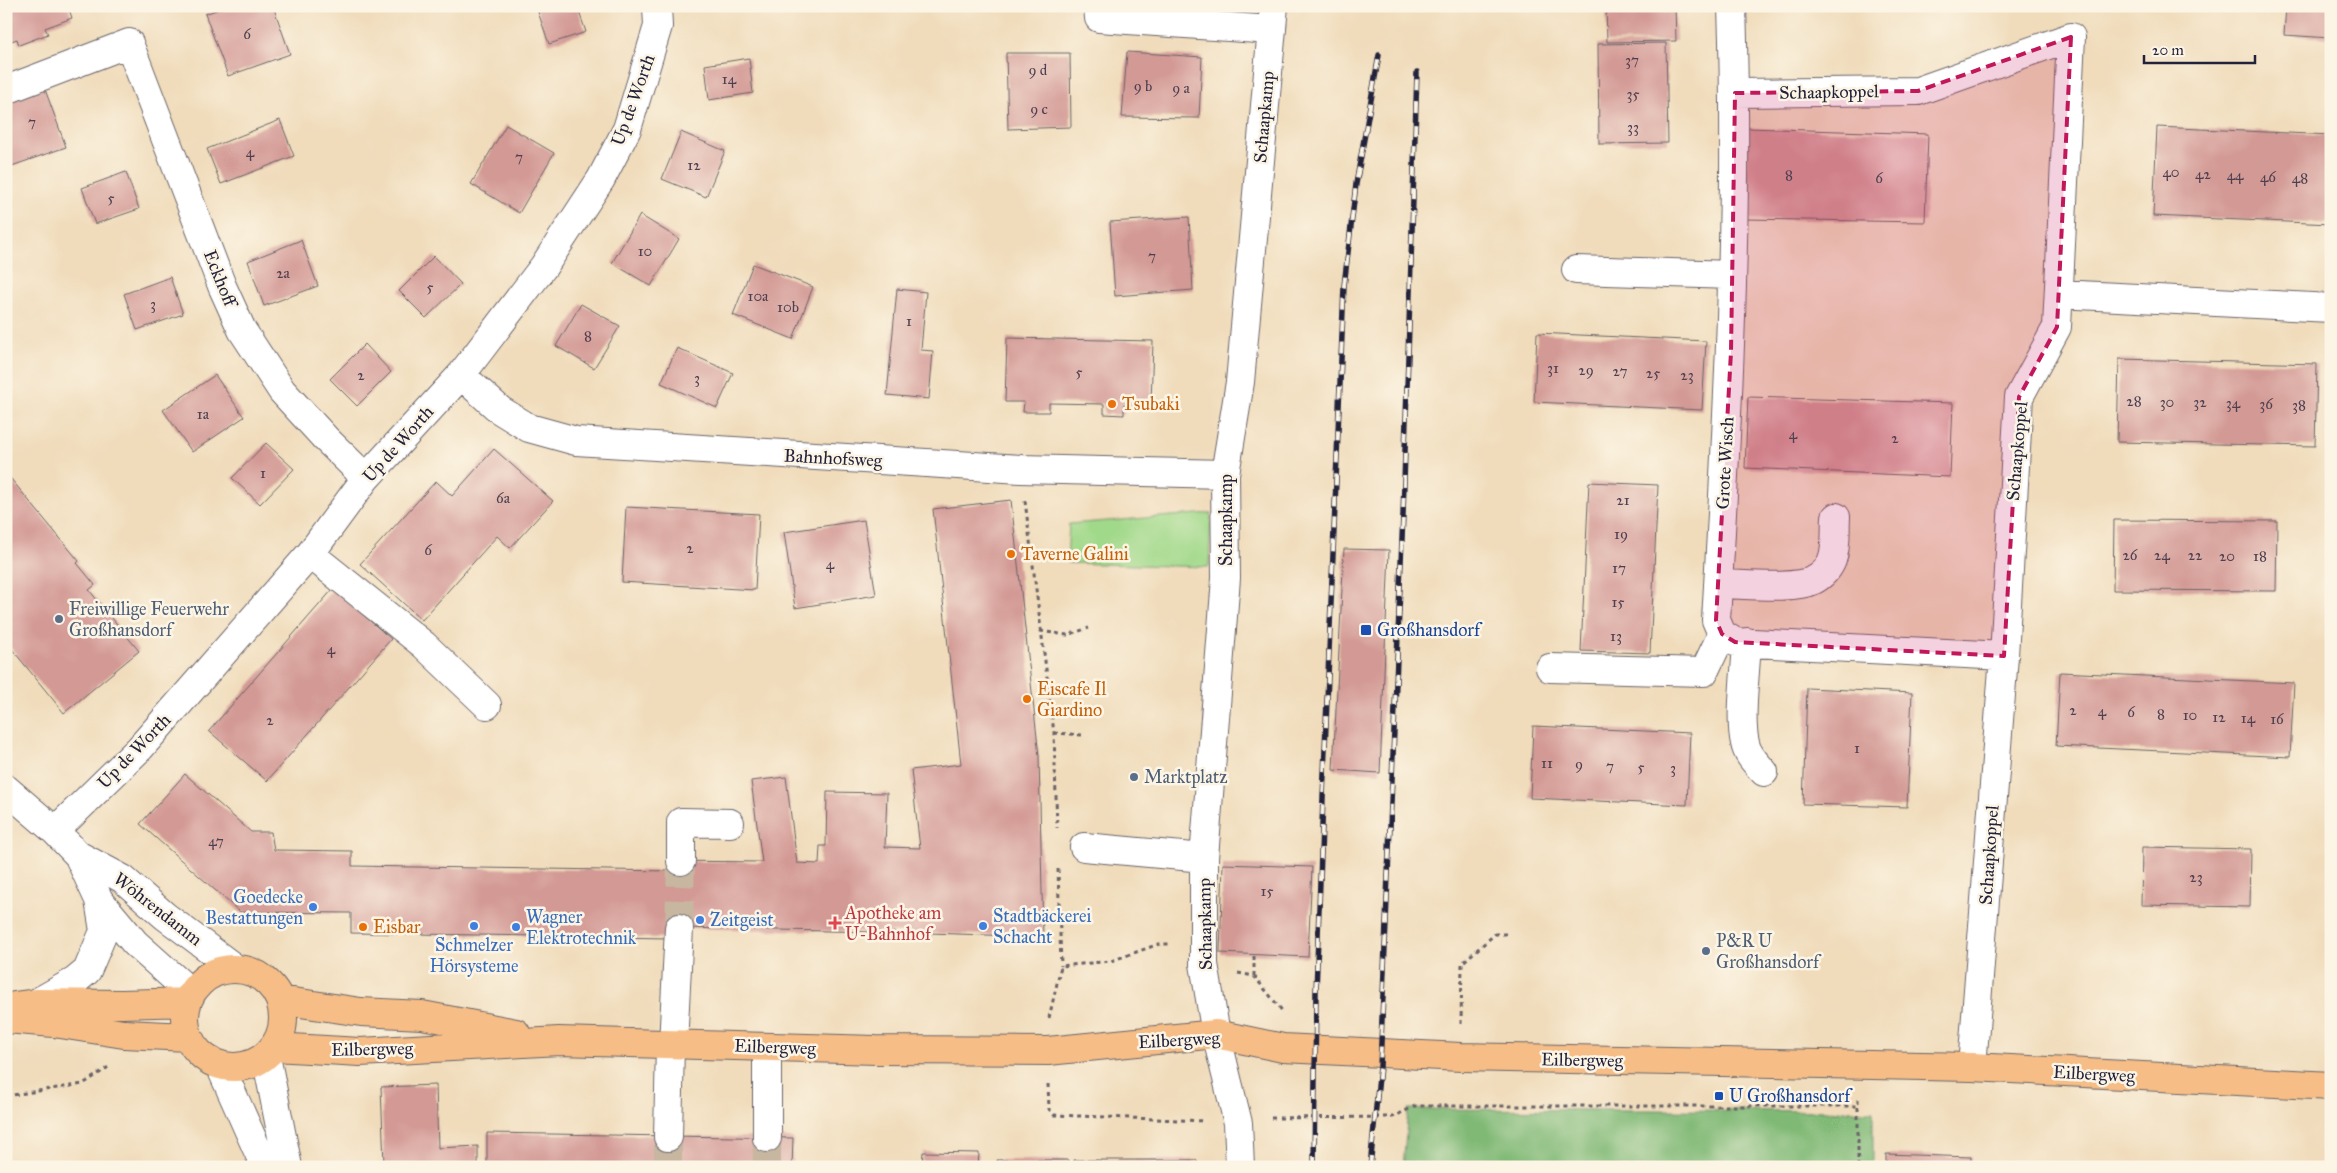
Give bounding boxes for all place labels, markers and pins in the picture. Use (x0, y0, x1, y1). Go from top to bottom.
place label: Tsubaki (1122, 393, 1180, 415)
marker: Tsubaki (1106, 398, 1118, 410)
place label: Taverne Galini (1021, 543, 1129, 565)
marker: Taverne Galini (1005, 548, 1017, 560)
place label: Freiwillige Feuerwehr Großhansdorf (69, 598, 229, 641)
marker: Freiwillige Feuerwehr Großhansdorf (53, 613, 65, 625)
place label: Großhansdorf (1377, 619, 1483, 641)
marker: Großhansdorf (1359, 623, 1373, 637)
place label: Eiscafe Il Giardino (1037, 678, 1107, 721)
marker: Eiscafe Il Giardino (1021, 693, 1033, 705)
place label: Marktplatz (1144, 766, 1228, 788)
marker: Marktplatz (1128, 771, 1140, 783)
place label: Goedecke Bestattungen (205, 886, 303, 930)
marker: Goedecke Bestattungen (307, 901, 319, 913)
place label: Apotheke am U-Bahnhof (844, 902, 941, 945)
place label: Stadtbäckerei Schacht (993, 905, 1091, 948)
place label: Wagner Elektrotechnik (526, 906, 637, 949)
place label: Zeitgeist (710, 909, 774, 932)
marker: Zeitgeist (694, 914, 706, 926)
place label: Eisbar (373, 916, 421, 938)
marker: Apotheke am U-Bahnhof (829, 917, 841, 929)
marker: Schmelzer Hörsysteme (468, 920, 480, 932)
marker: Stadtbäckerei Schacht (977, 920, 989, 932)
marker: Eisbar (357, 921, 369, 933)
marker: Wagner Elektrotechnik (510, 921, 522, 933)
place label: P&R U Großhansdorf (1716, 930, 1822, 973)
place label: Schmelzer Hörsysteme (429, 934, 519, 977)
marker: P&R U Großhansdorf (1700, 945, 1712, 957)
place label: U Großhansdorf (1729, 1085, 1853, 1107)
marker: U Großhansdorf (1713, 1090, 1725, 1102)

